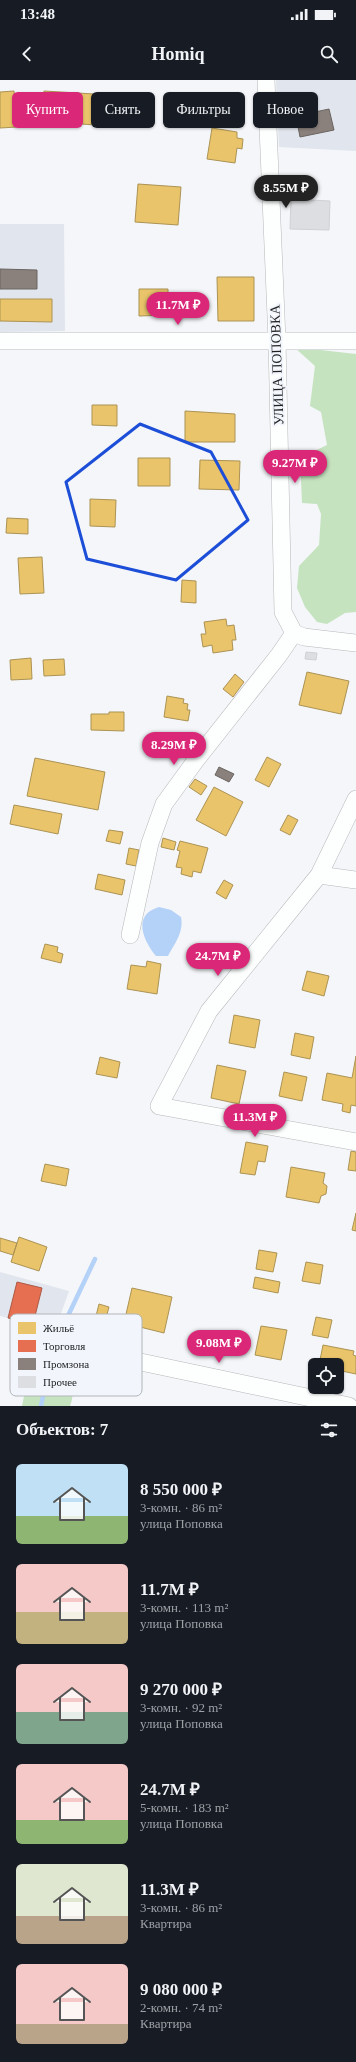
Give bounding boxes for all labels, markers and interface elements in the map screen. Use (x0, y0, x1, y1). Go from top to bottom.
text: 13:48 (20, 6, 55, 22)
icon: back (16, 43, 38, 65)
icon: search (318, 43, 340, 65)
text: Homiq (151, 44, 205, 64)
chip: Купить (12, 92, 83, 128)
chip: Снять (91, 92, 155, 128)
chip: Фильтры (163, 92, 245, 128)
chip: Новое (253, 92, 318, 128)
pin: 8.55M ₽ (249, 175, 323, 209)
text: 8.55M ₽ (263, 180, 309, 195)
pin: 11.7M ₽ (141, 292, 215, 326)
text: 11.7M ₽ (155, 297, 201, 312)
street label: УЛИЦА ПОПОВКА (267, 303, 287, 426)
pin: 9.27M ₽ (258, 450, 332, 484)
text: 9.27M ₽ (272, 455, 318, 470)
pin: 8.29M ₽ (137, 732, 211, 766)
text: 8.29M ₽ (151, 737, 197, 752)
pin: 24.7M ₽ (181, 943, 255, 977)
text: 24.7M ₽ (195, 948, 241, 963)
pin: 11.3M ₽ (218, 1104, 292, 1138)
text: 11.3M ₽ (232, 1109, 278, 1124)
legend (10, 1314, 142, 1396)
text: Жильё (43, 1322, 74, 1334)
pin: 9.08M ₽ (182, 1330, 256, 1364)
text: 9.08M ₽ (196, 1335, 242, 1350)
text: Торговля (43, 1340, 85, 1352)
text: Промзона (43, 1358, 89, 1370)
map controls (308, 1358, 344, 1394)
button: locate (308, 1358, 344, 1394)
text: Прочее (43, 1376, 77, 1388)
icon: filters (318, 1419, 340, 1441)
text: Объектов: 7 (16, 1420, 108, 1439)
icon: home (48, 1480, 96, 1528)
text: 8 550 000 ₽ (140, 1480, 222, 1499)
text: 3-комн. · 86 m² (140, 1500, 222, 1515)
text: улица Поповка (140, 1516, 223, 1531)
icon: home (48, 1580, 96, 1628)
text: 11.7M ₽ (140, 1580, 199, 1599)
text: 3-комн. · 113 m² (140, 1600, 228, 1615)
text: улица Поповка (140, 1616, 223, 1631)
icon: home (48, 1680, 96, 1728)
text: 9 270 000 ₽ (140, 1680, 222, 1699)
text: 3-комн. · 92 m² (140, 1700, 222, 1715)
text: улица Поповка (140, 1716, 223, 1731)
icon: home (48, 1780, 96, 1828)
text: 24.7M ₽ (140, 1780, 200, 1799)
text: 5-комн. · 183 m² (140, 1800, 229, 1815)
text: улица Поповка (140, 1816, 223, 1831)
icon: home (48, 1880, 96, 1928)
text: 11.3M ₽ (140, 1880, 199, 1899)
text: 3-комн. · 86 m² (140, 1900, 222, 1915)
text: Квартира (140, 1916, 192, 1931)
icon: home (48, 1980, 96, 2028)
text: 9 080 000 ₽ (140, 1980, 222, 1999)
text: 2-комн. · 74 m² (140, 2000, 222, 2015)
text: Квартира (140, 2016, 192, 2031)

